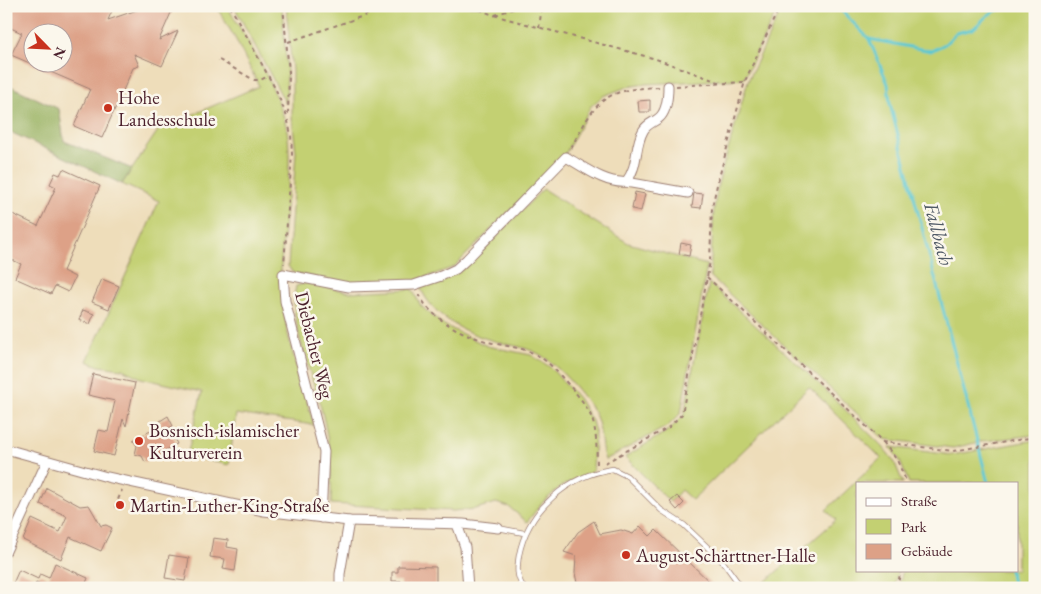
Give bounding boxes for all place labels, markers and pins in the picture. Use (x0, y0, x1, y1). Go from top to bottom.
place label: Hohe Landesschule (118, 85, 216, 132)
marker: Hohe Landesschule (102, 102, 114, 114)
place label: Bosnisch-islamischer Kulturverein (149, 418, 300, 465)
marker: Bosnisch-islamischer Kulturverein (133, 435, 145, 447)
place label: Martin-Luther-King-Straße (130, 493, 329, 518)
marker: Martin-Luther-King-Straße (114, 499, 126, 511)
place label: August-Schärttner-Halle (635, 543, 815, 568)
marker: August-Schärttner-Halle (620, 549, 632, 561)

